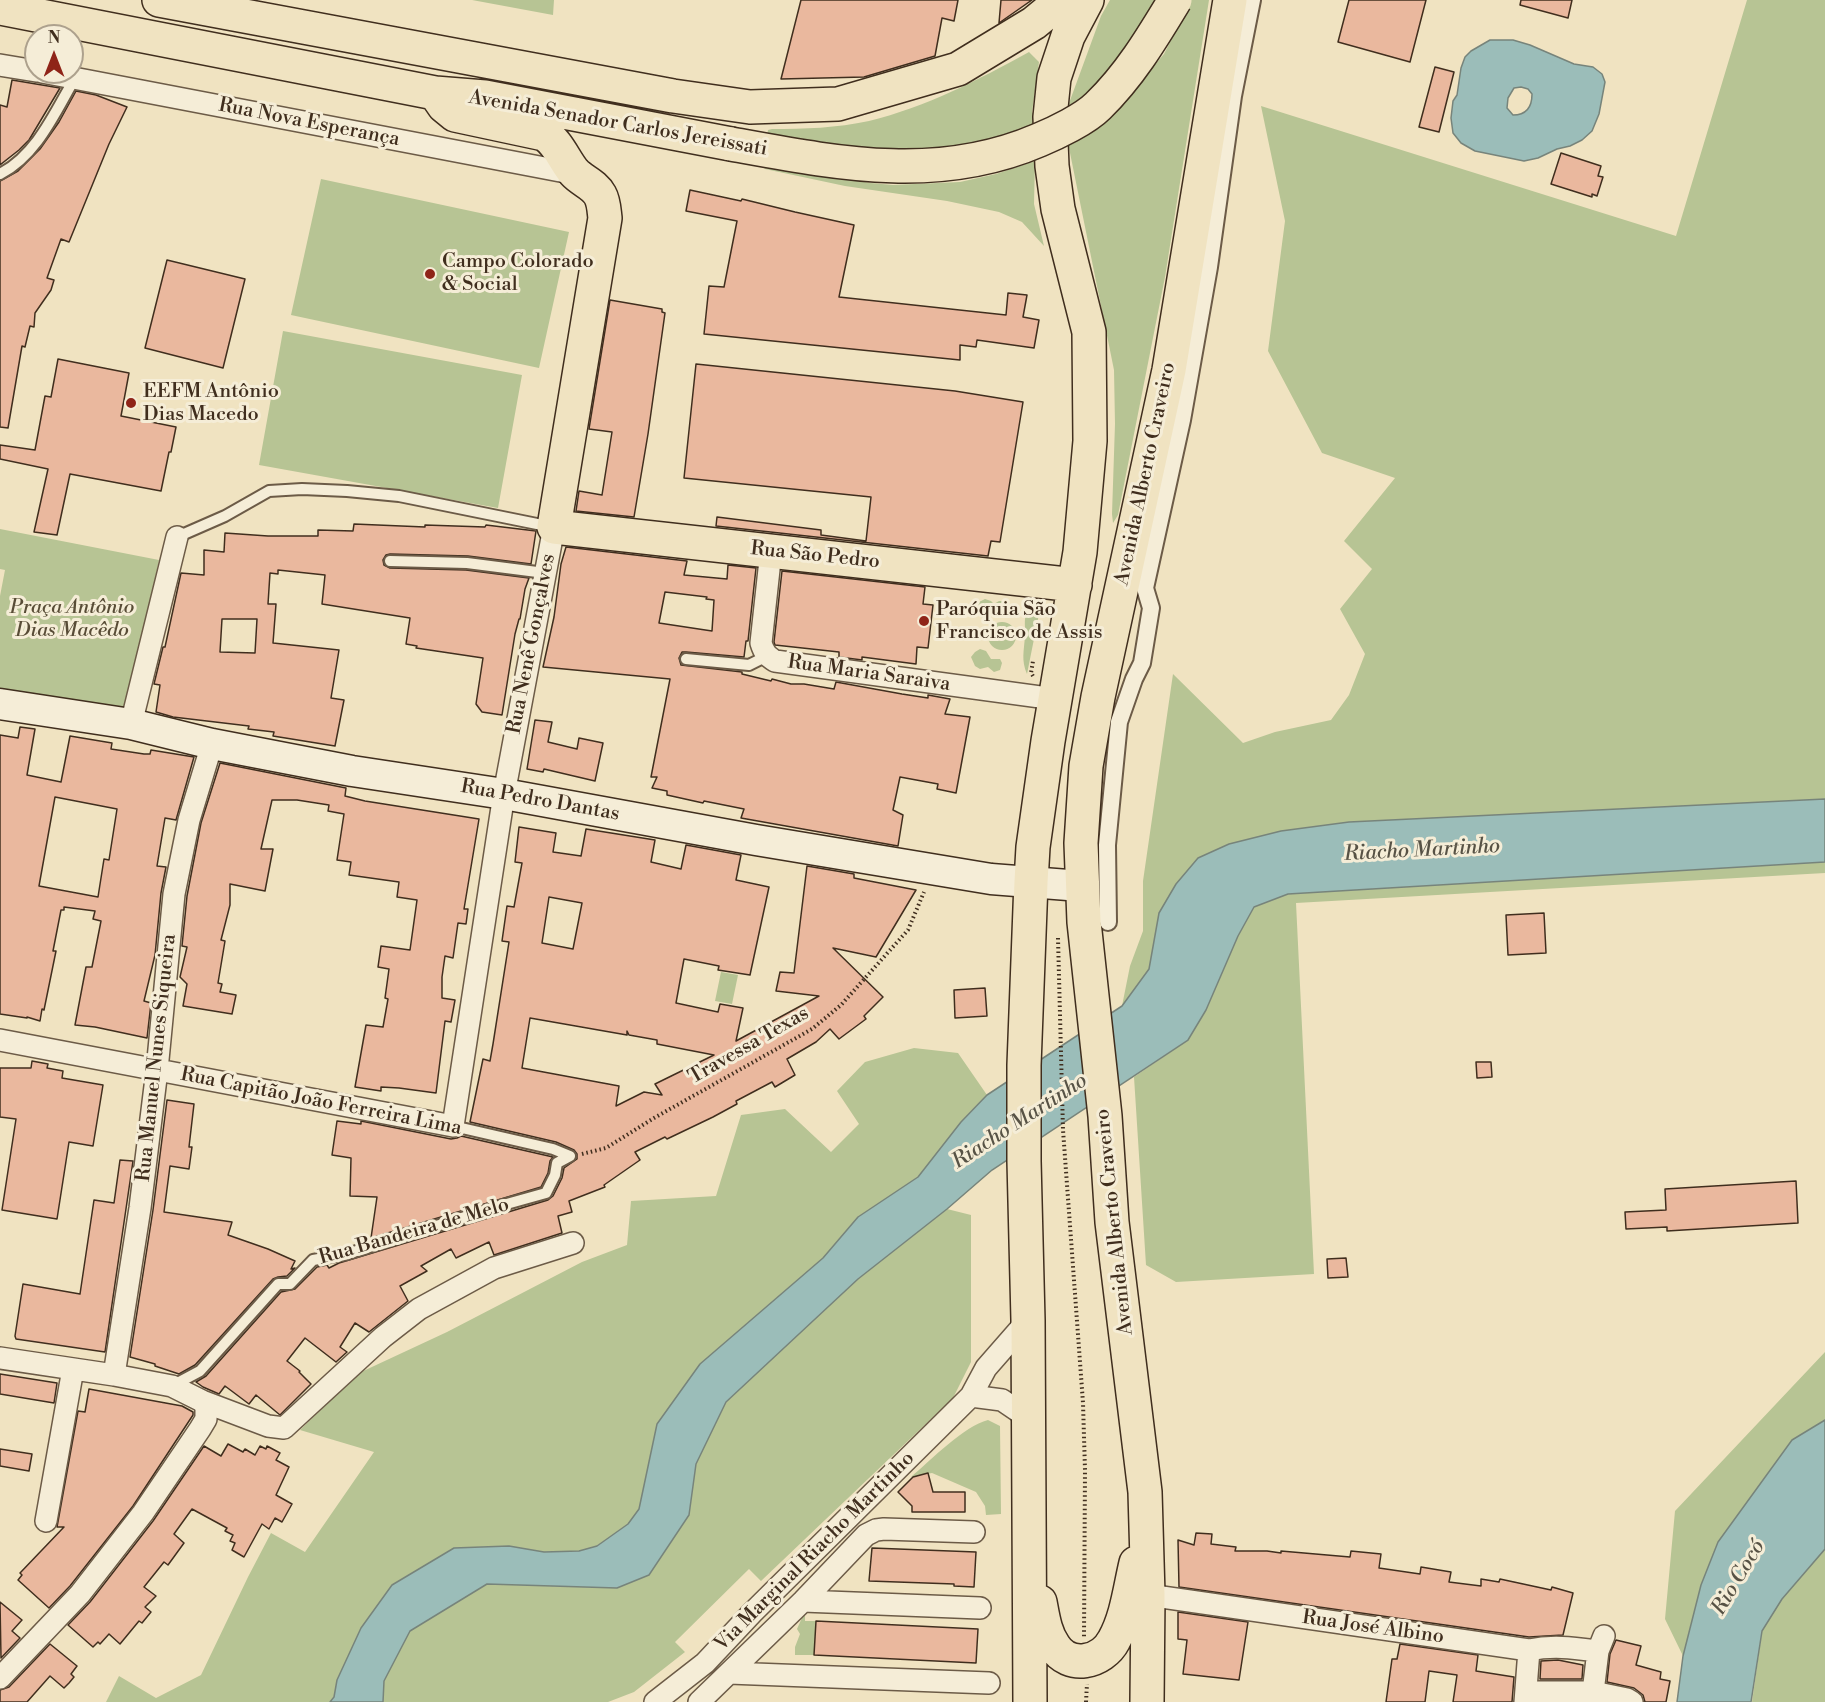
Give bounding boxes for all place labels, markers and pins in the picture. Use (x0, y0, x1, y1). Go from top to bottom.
place label: Campo Colorado & Social (442, 250, 594, 297)
marker: Campo Colorado & Social (423, 267, 437, 281)
place label: EEFM Antônio Dias Macedo (143, 380, 279, 427)
marker: EEFM Antônio Dias Macedo (124, 396, 138, 410)
place label: Paróquia São Francisco de Assis (936, 598, 1103, 645)
marker: Paróquia São Francisco de Assis (917, 614, 931, 628)

